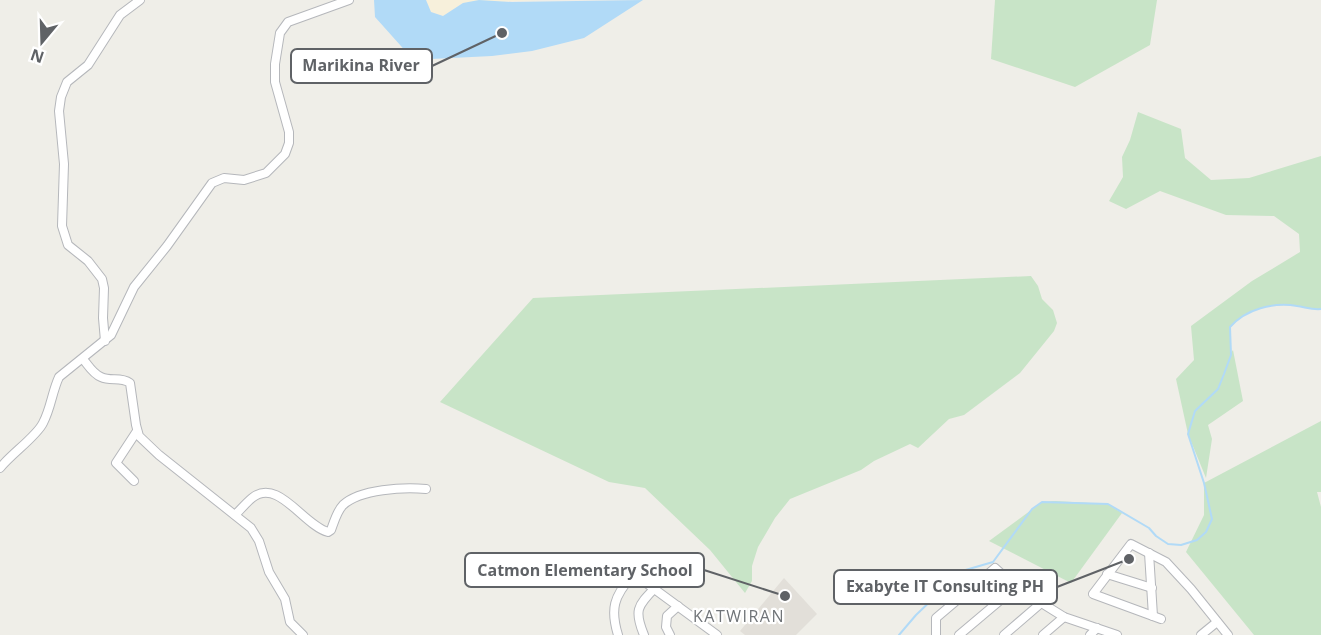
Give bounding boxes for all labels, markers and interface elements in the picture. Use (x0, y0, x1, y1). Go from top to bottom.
north arrow (12, 12, 72, 72)
text: N (27, 44, 47, 69)
callout: Marikina River (291, 49, 432, 83)
text: Marikina River (302, 54, 420, 76)
callout: Catmon Elementary School (465, 553, 704, 587)
text: Catmon Elementary School (477, 559, 693, 581)
callout: Exabyte IT Consulting PH (834, 570, 1057, 604)
text: Exabyte IT Consulting PH (846, 575, 1044, 597)
district label: KATWIRAN (693, 605, 785, 627)

